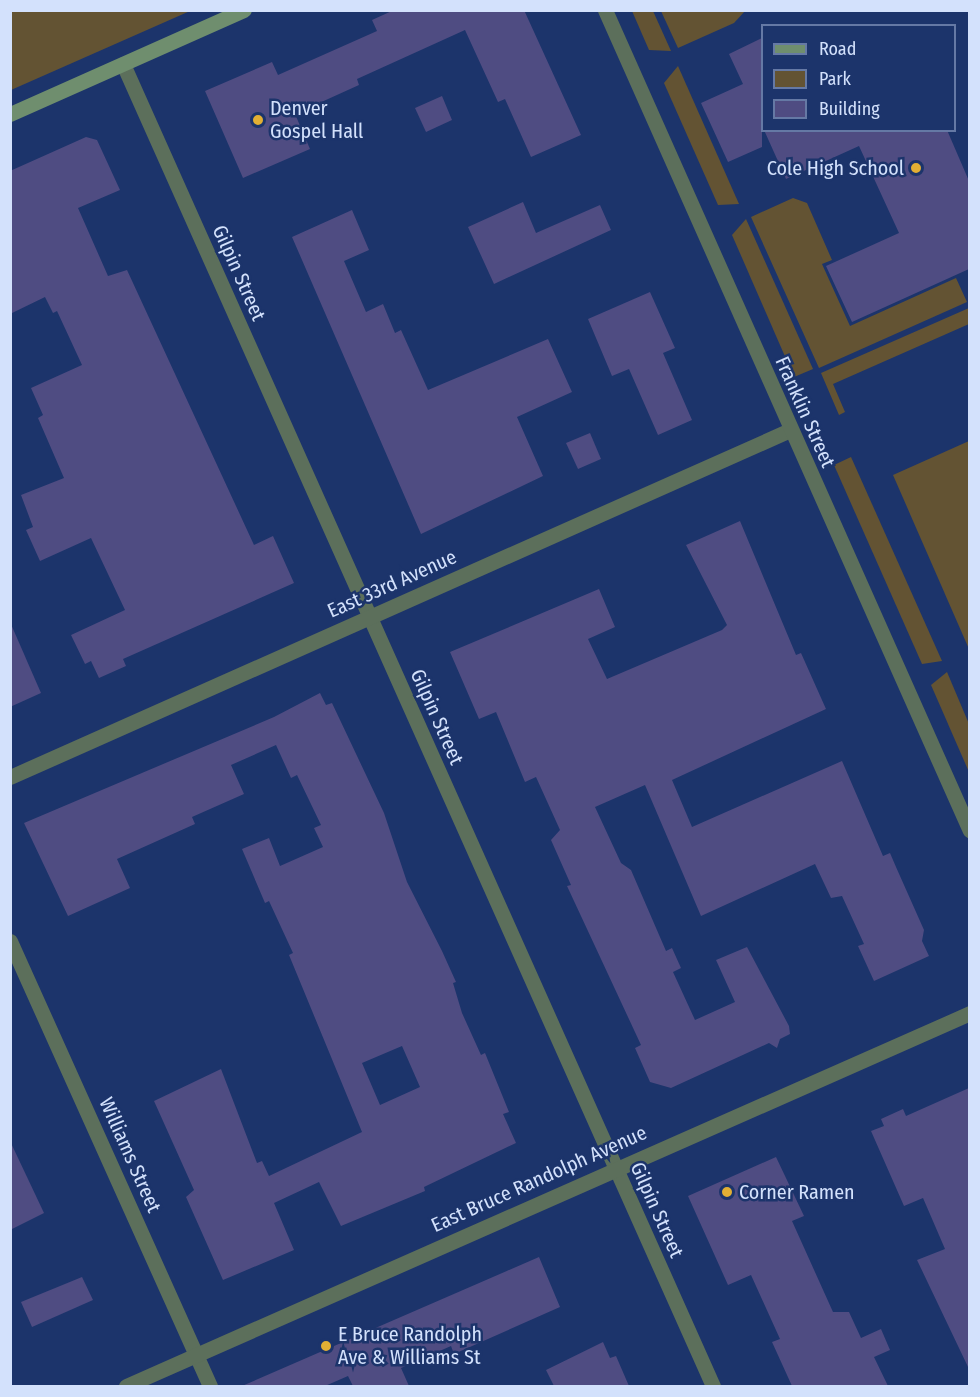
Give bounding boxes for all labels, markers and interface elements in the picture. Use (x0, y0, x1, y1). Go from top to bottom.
legend (761, 24, 956, 132)
text: Road (819, 38, 856, 60)
text: Park (819, 68, 851, 90)
place label: Denver Gospel Hall (270, 96, 363, 143)
text: Building (819, 98, 880, 120)
marker: Denver Gospel Hall (251, 113, 265, 127)
place label: Cole High School (767, 156, 904, 180)
marker: Cole High School (909, 161, 923, 175)
street label: Gilpin Street (207, 222, 271, 324)
street label: Franklin Street (770, 353, 840, 471)
street label: East 33rd Avenue (324, 545, 460, 623)
street label: Gilpin Street (405, 666, 469, 768)
street label: Williams Street (94, 1094, 166, 1216)
street label: East Bruce Randolph Avenue (428, 1121, 650, 1237)
street label: Gilpin Street (625, 1159, 689, 1261)
place label: Corner Ramen (739, 1180, 855, 1204)
marker: Corner Ramen (720, 1185, 734, 1199)
place label: E Bruce Randolph Ave & Williams St (338, 1322, 482, 1369)
marker: E Bruce Randolph Ave & Williams St (319, 1339, 333, 1353)

